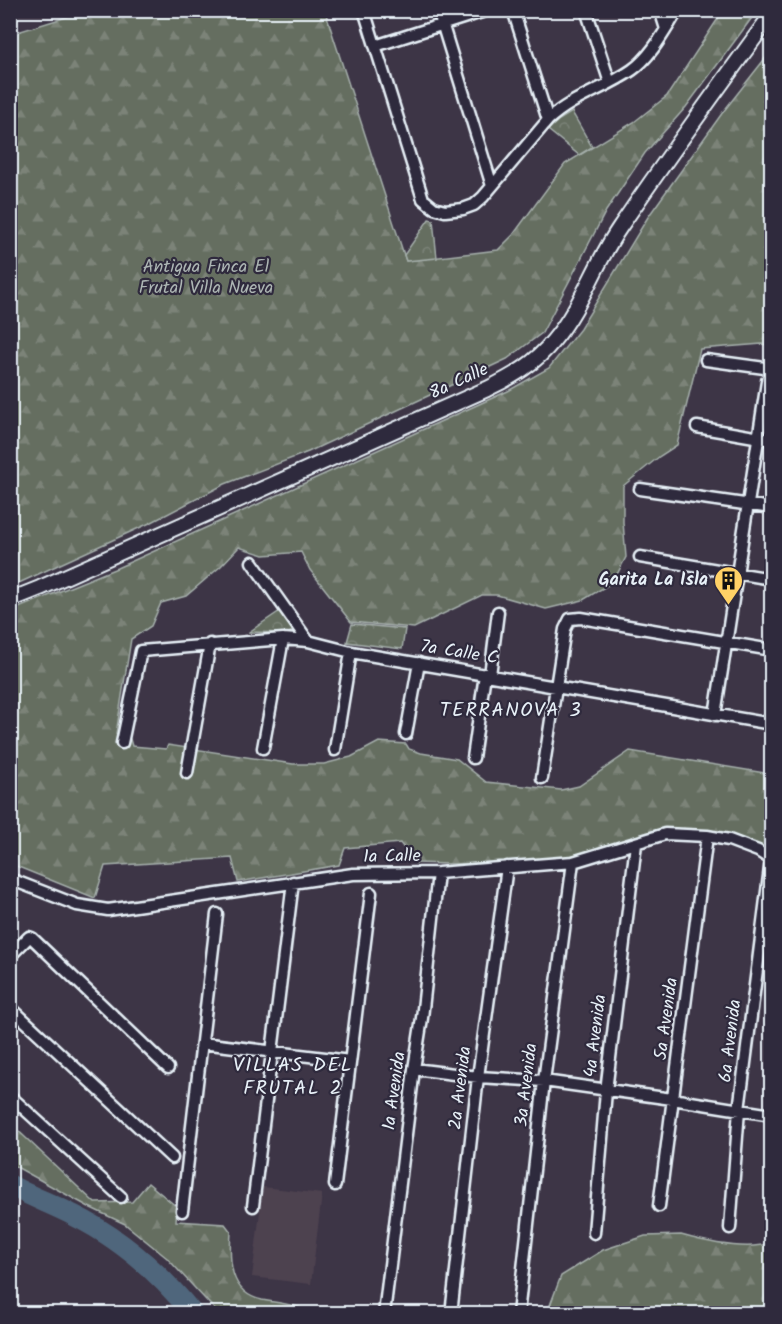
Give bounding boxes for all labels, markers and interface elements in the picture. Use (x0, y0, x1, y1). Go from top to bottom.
park label: Antigua Finca El Frutal Villa Nueva (139, 253, 273, 303)
street label: 8a Calle (424, 356, 494, 408)
building icon: Garita La Isla (713, 564, 745, 606)
place label: Garita La Isla (599, 566, 708, 595)
street label: 7a Calle C (418, 633, 500, 673)
district label: TERRANOVA 3 (440, 695, 582, 727)
street label: 1a Calle (363, 842, 421, 872)
street label: 5a Avenida (647, 976, 687, 1062)
street label: 4a Avenida (577, 993, 615, 1079)
street label: 6a Avenida (712, 998, 750, 1084)
street label: 3a Avenida (507, 1042, 547, 1128)
street label: 2a Avenida (441, 1045, 481, 1131)
district label: VILLAS DEL FRUTAL 2 (233, 1050, 353, 1105)
street label: 1a Avenida (375, 1050, 415, 1132)

